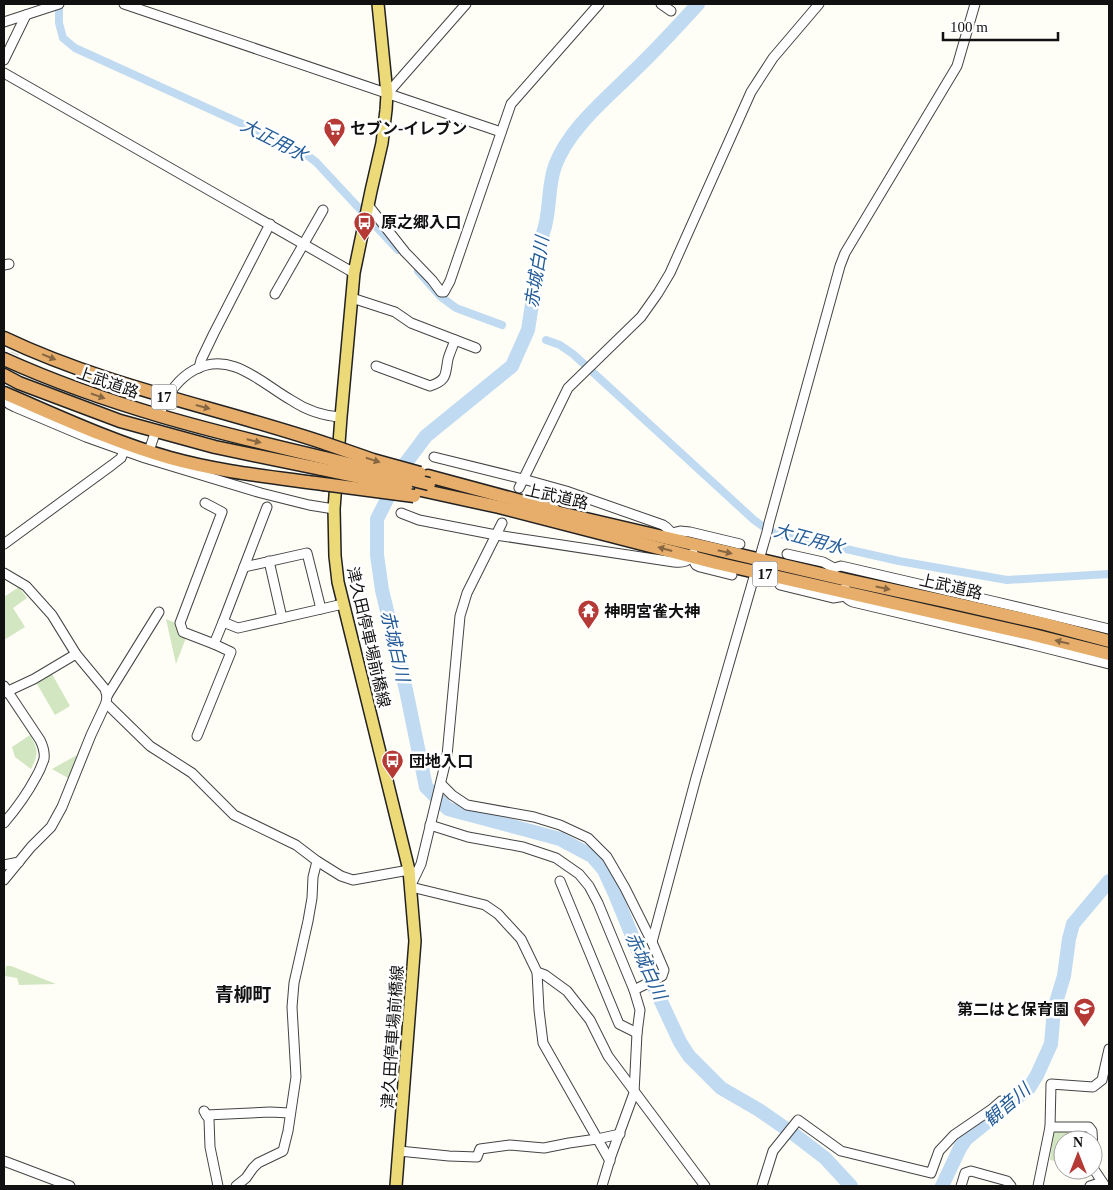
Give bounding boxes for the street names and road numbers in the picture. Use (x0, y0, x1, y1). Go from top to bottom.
street label: 上武道路 (75, 364, 141, 401)
road number: 17 (152, 384, 176, 410)
street label: 上武道路 (524, 481, 590, 512)
road number: 17 (752, 562, 778, 586)
street label: 津久田停車場前橋線 (344, 565, 393, 709)
street label: 上武道路 (918, 571, 984, 602)
street label: 津久田停車場前橋線 (379, 965, 406, 1109)

